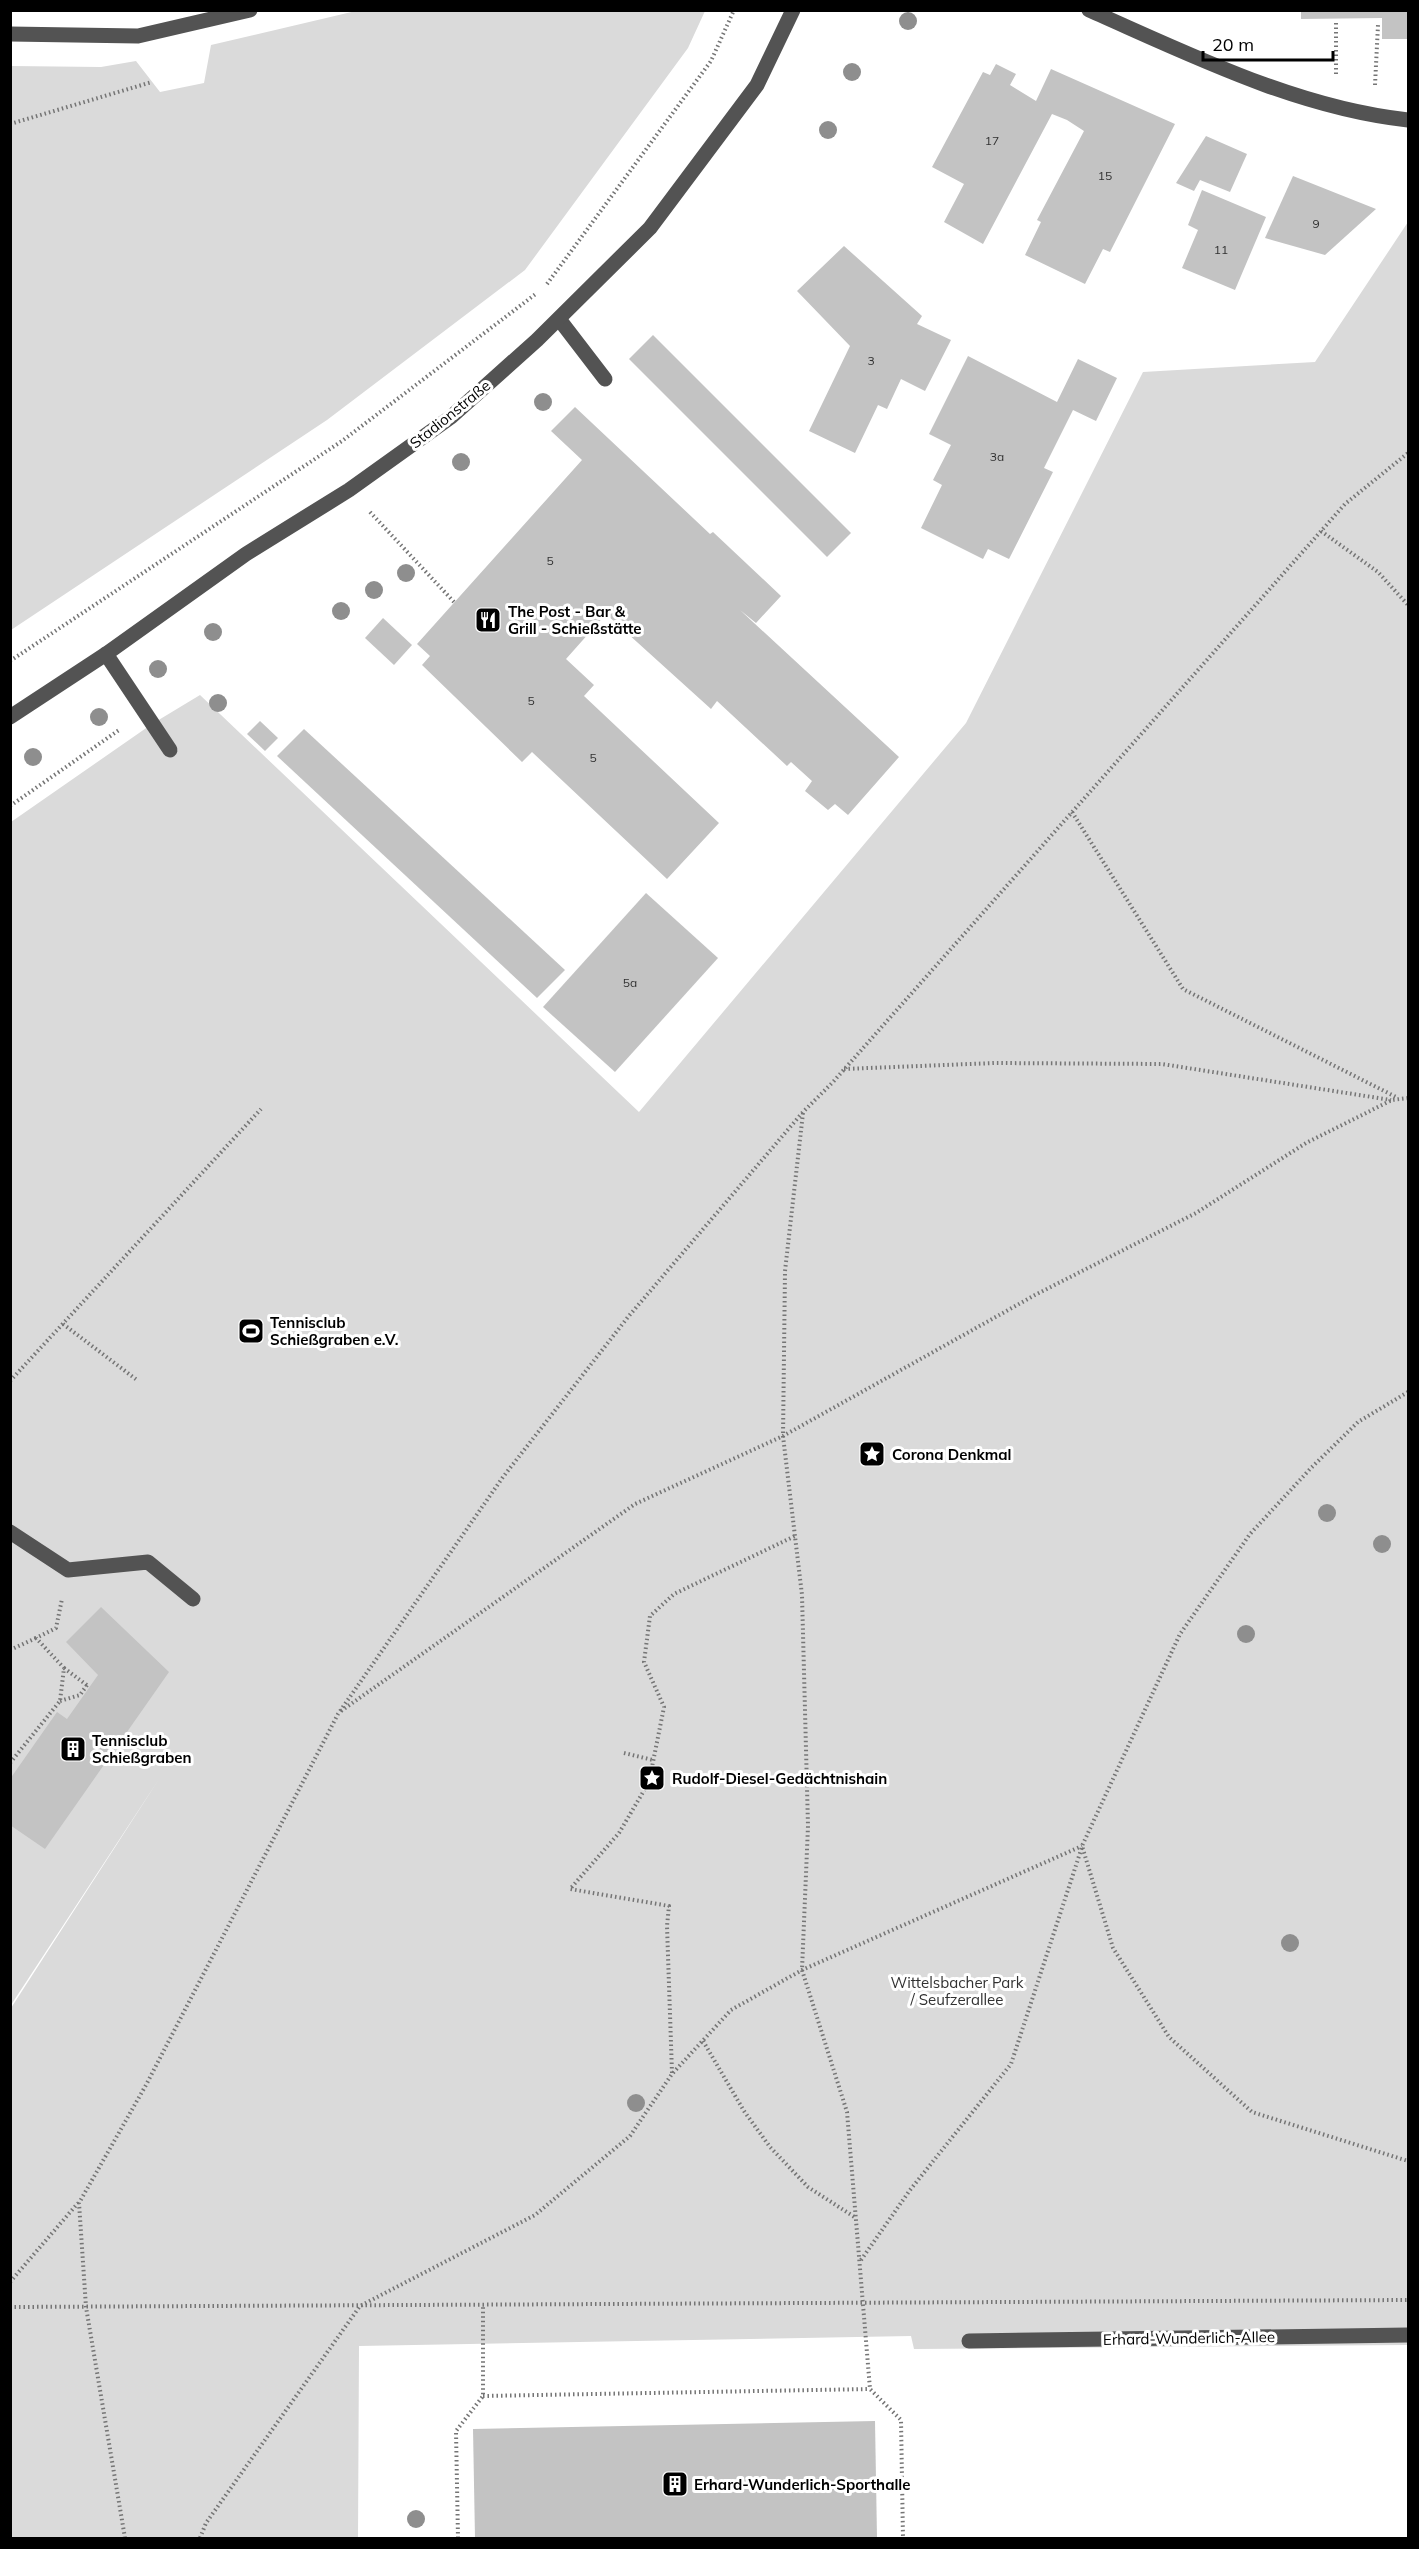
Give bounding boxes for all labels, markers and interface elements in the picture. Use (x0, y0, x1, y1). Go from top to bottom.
scale bar (1203, 24, 1334, 62)
text: 20 m (1212, 33, 1254, 56)
house number: 17 (985, 133, 999, 148)
house number: 15 (1098, 168, 1112, 183)
house number: 9 (1312, 216, 1320, 231)
house number: 11 (1214, 242, 1228, 257)
house number: 3 (867, 353, 875, 368)
street label: Stadionstraße (406, 376, 494, 452)
house number: 3a (990, 449, 1004, 464)
house number: 5 (546, 553, 554, 568)
place label: The Post - Bar & Grill - Schießstätte (508, 602, 642, 638)
restaurant icon: The Post - Bar & Grill - Schießstätte (473, 605, 503, 635)
house number: 5 (527, 693, 535, 708)
house number: 5 (589, 750, 597, 765)
house number: 5a (623, 975, 637, 990)
place label: Tennisclub Schießgraben e.V. (270, 1313, 398, 1349)
sports icon: Tennisclub Schießgraben e.V. (236, 1316, 266, 1346)
place icon: Corona Denkmal (857, 1439, 887, 1469)
place label: Corona Denkmal (892, 1445, 1011, 1464)
place label: Tennisclub Schießgraben (92, 1731, 192, 1767)
building icon: Tennisclub Schießgraben (58, 1734, 88, 1764)
place icon: Rudolf-Diesel-Gedächtnishain (637, 1763, 667, 1793)
place label: Rudolf-Diesel-Gedächtnishain (672, 1769, 887, 1788)
park label: Wittelsbacher Park / Seufzerallee (891, 1973, 1024, 2009)
street label: Erhard-Wunderlich-Allee (1103, 2327, 1275, 2349)
building icon: Erhard-Wunderlich-Sporthalle (660, 2469, 690, 2499)
place label: Erhard-Wunderlich-Sporthalle (694, 2475, 910, 2494)

